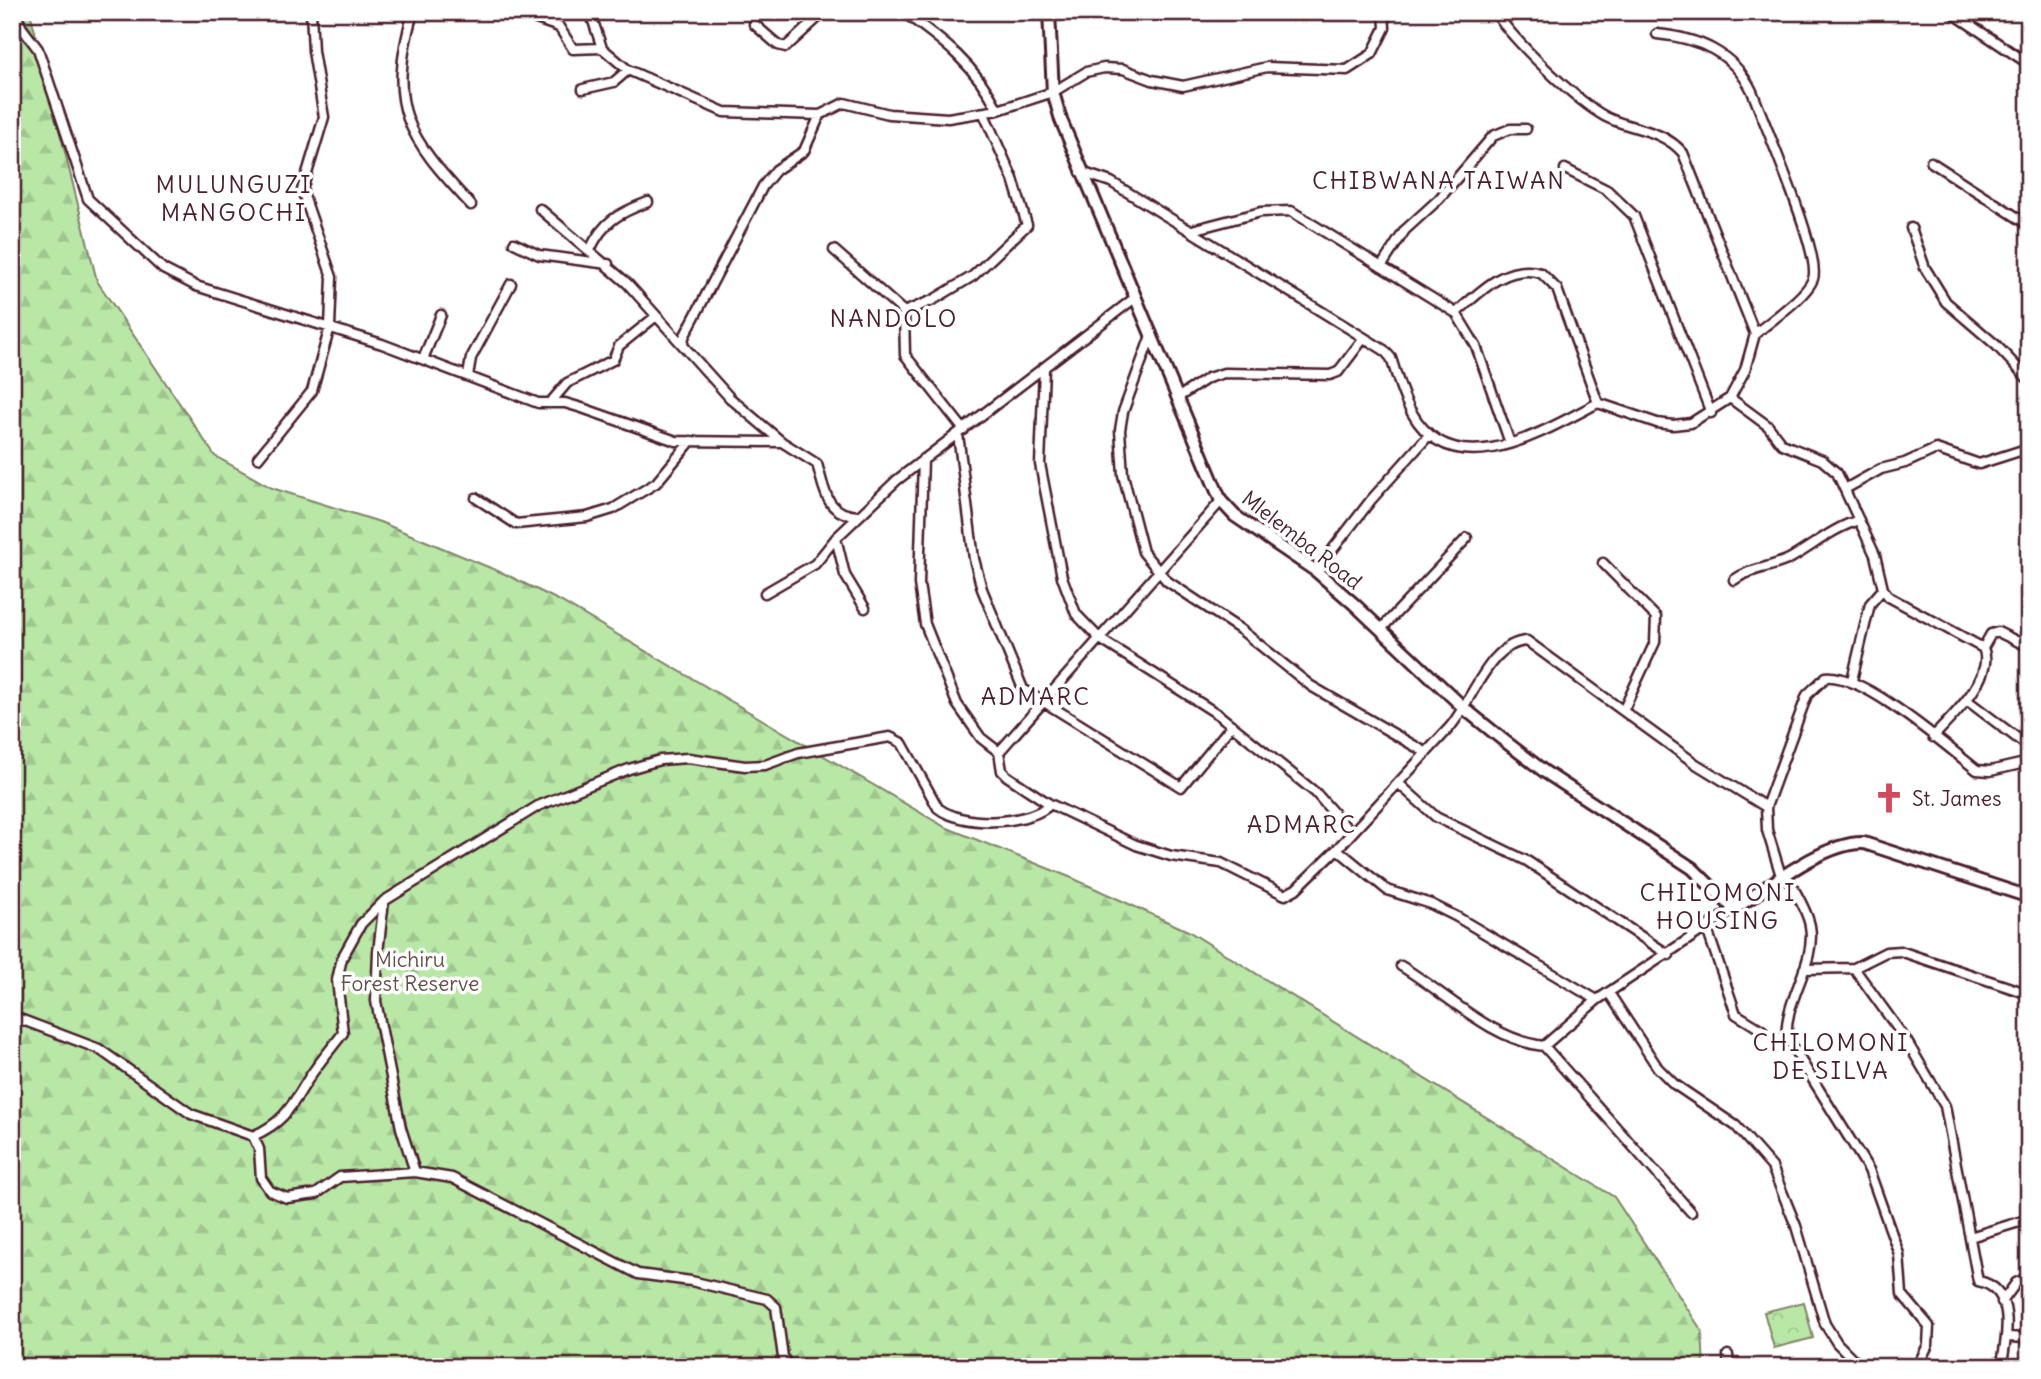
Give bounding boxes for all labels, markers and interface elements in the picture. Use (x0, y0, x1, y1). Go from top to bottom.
district label: CHIBWANA TAIWAN (1312, 165, 1566, 195)
district label: MULUNGUZI MANGOCHI (155, 169, 313, 227)
district label: NANDOLO (830, 303, 958, 333)
street label: Mlelemba Road (1236, 485, 1368, 595)
district label: ADMARC (981, 681, 1091, 711)
church icon: St. James (1872, 781, 1906, 815)
place label: St. James (1912, 785, 2002, 812)
district label: ADMARC (1247, 809, 1357, 839)
district label: CHILOMONI HOUSING (1639, 877, 1797, 935)
park label: Michiru Forest Reserve (341, 946, 479, 997)
district label: CHILOMONI DE SILVA (1752, 1027, 1910, 1085)

